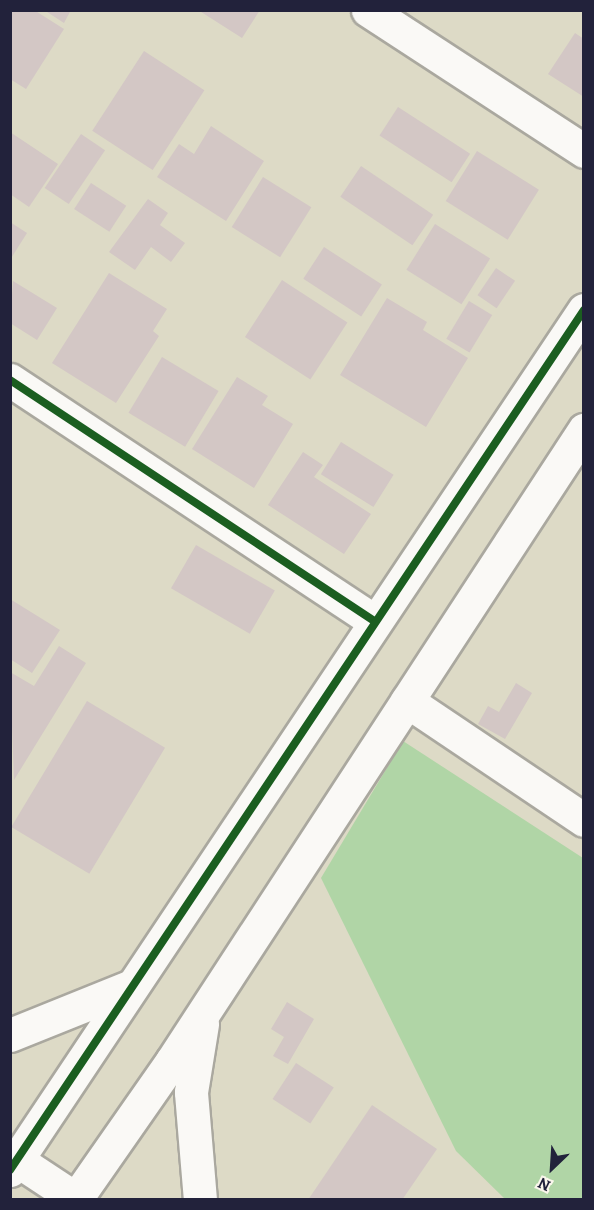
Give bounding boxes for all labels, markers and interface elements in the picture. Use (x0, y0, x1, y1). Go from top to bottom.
north arrow (522, 1138, 582, 1198)
text: N (534, 1172, 554, 1197)

